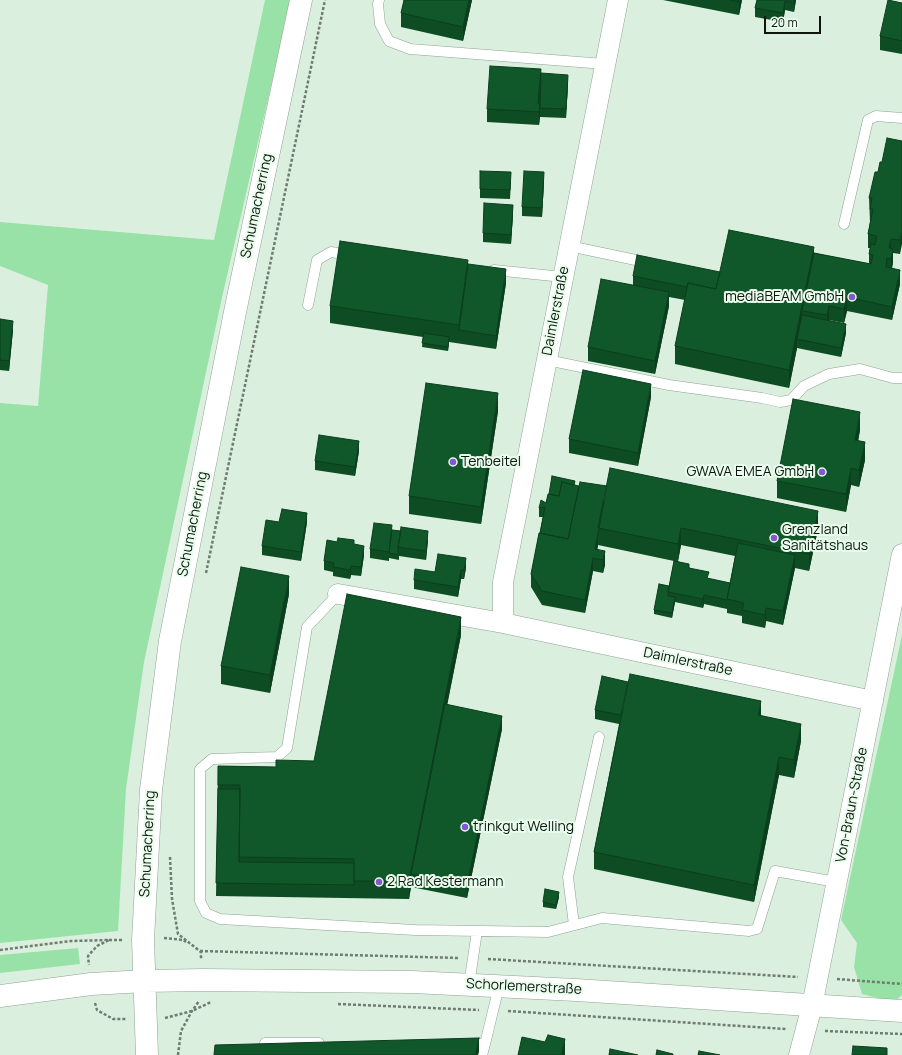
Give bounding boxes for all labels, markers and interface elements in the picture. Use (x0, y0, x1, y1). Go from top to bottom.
scale bar (766, 8, 823, 34)
text: 20 m (771, 14, 798, 31)
street label: Schumacherring (238, 152, 276, 260)
street label: Daimlerstraße (539, 265, 573, 357)
place label: mediaBEAM GmbH (725, 289, 844, 305)
marker: mediaBEAM GmbH (847, 292, 857, 302)
place label: Tenbeitel (461, 454, 521, 470)
marker: Tenbeitel (448, 457, 458, 467)
place label: GWAVA EMEA GmbH (686, 464, 814, 480)
marker: GWAVA EMEA GmbH (817, 467, 827, 477)
street label: Schumacherring (175, 470, 211, 578)
place label: Grenzland Sanitätshaus (782, 522, 868, 554)
marker: Grenzland Sanitätshaus (769, 533, 779, 543)
street label: Daimlerstraße (642, 644, 734, 680)
street label: Von-Braun-Straße (833, 746, 871, 864)
street label: Schumacherring (137, 790, 159, 898)
place label: trinkgut Welling (473, 819, 574, 835)
marker: trinkgut Welling (460, 822, 470, 832)
place label: 2 Rad Kestermann (387, 874, 504, 890)
marker: 2 Rad Kestermann (374, 877, 384, 887)
street label: Schorlemerstraße (466, 976, 582, 998)

